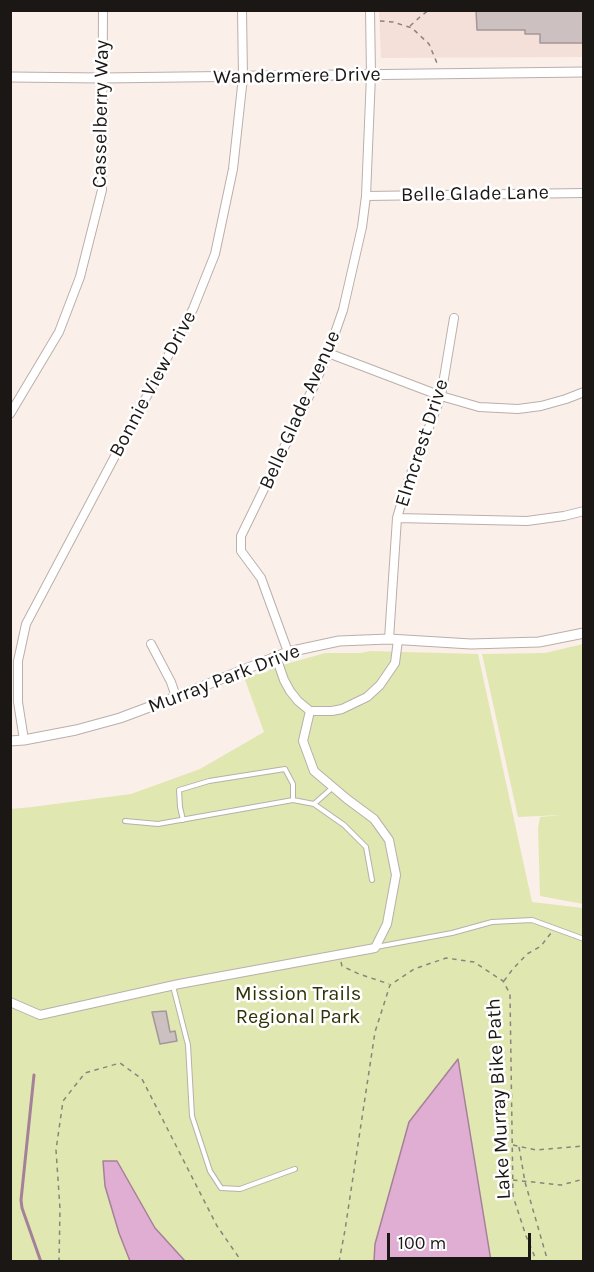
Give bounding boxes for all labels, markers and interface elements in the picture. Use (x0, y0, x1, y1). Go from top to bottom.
street label: Casselberry Way (88, 40, 114, 188)
street label: Wandermere Drive (213, 63, 381, 89)
street label: Belle Glade Lane (401, 181, 549, 207)
street label: Bonnie View Drive (104, 307, 202, 461)
street label: Belle Glade Avenue (254, 327, 346, 493)
street label: Elmcrest Drive (390, 376, 454, 510)
street label: Murray Park Drive (145, 639, 303, 719)
park label: Mission Trails Regional Park (235, 982, 361, 1029)
street label: Lake Murray Bike Path (482, 998, 516, 1200)
scale bar (390, 1221, 534, 1259)
text: 100 m (398, 1232, 446, 1254)

